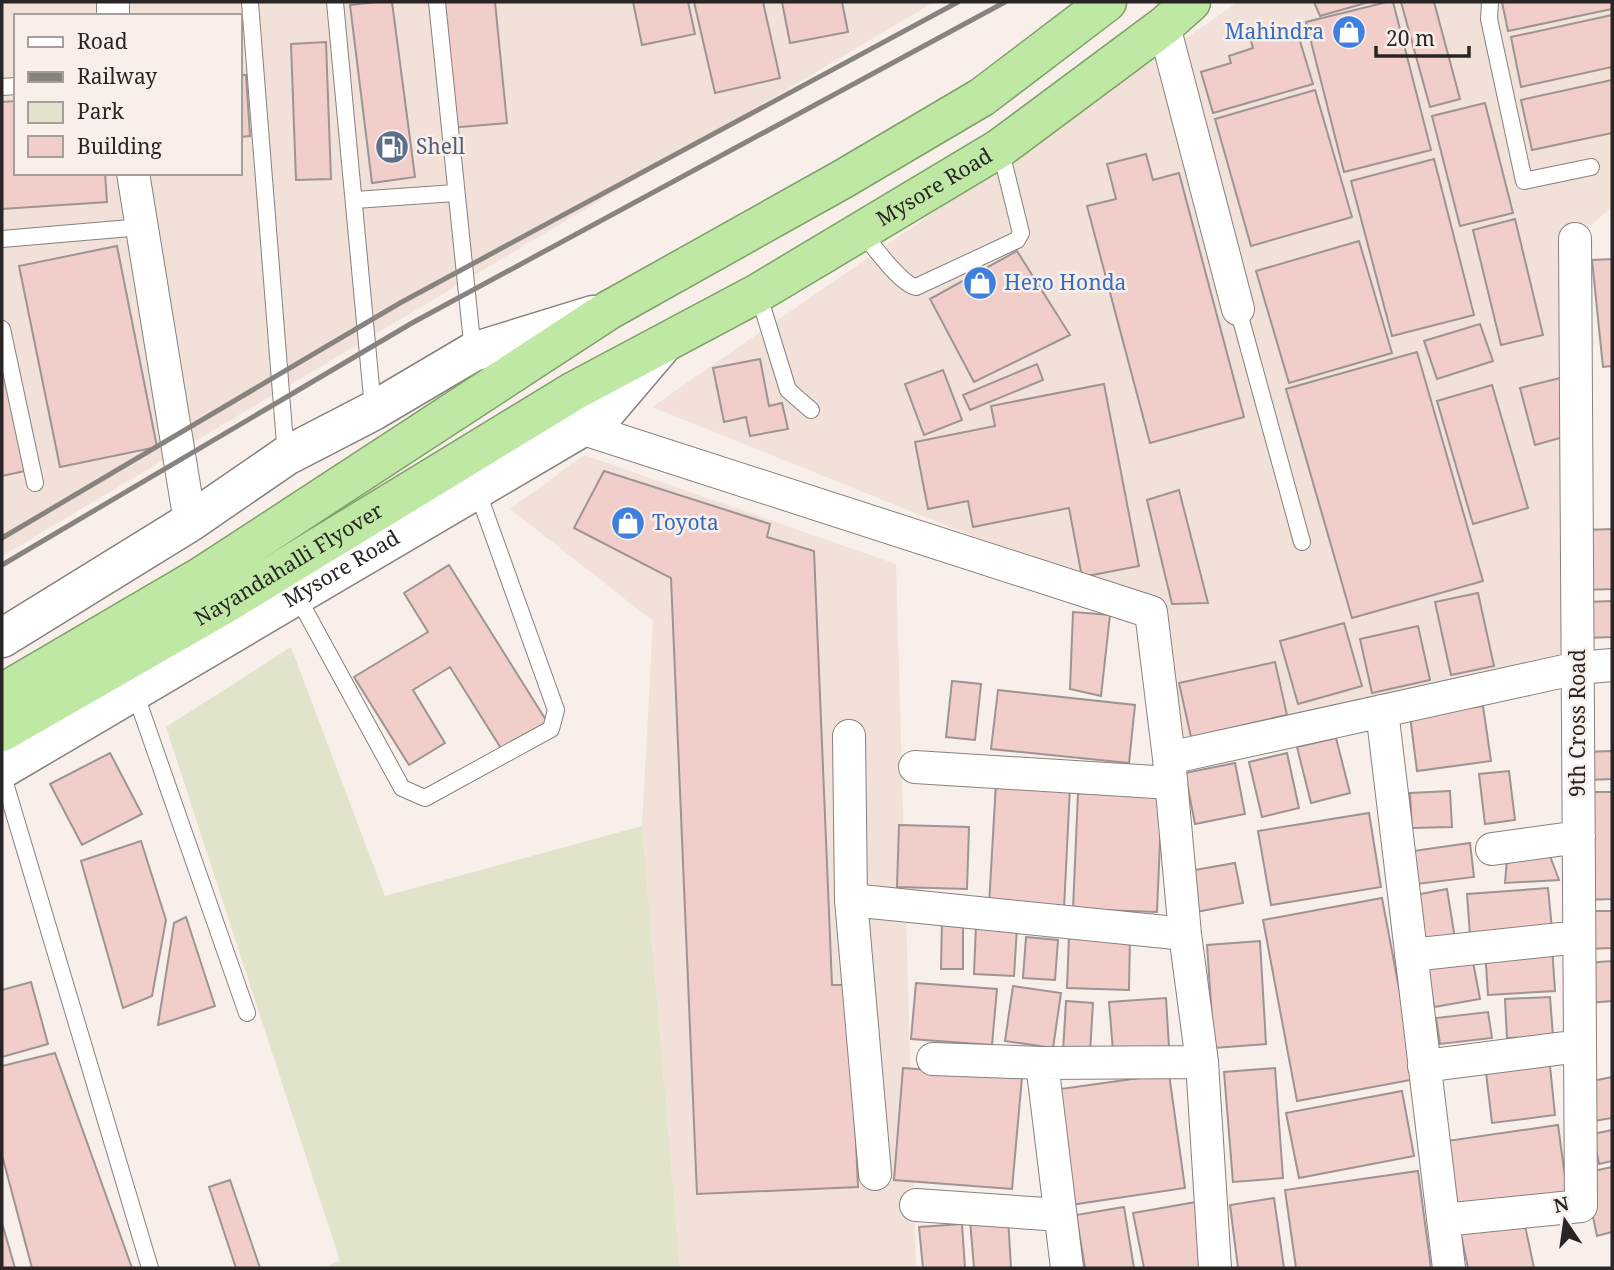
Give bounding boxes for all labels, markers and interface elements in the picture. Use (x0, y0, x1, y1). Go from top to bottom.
shop icon: Mahindra (1330, 13, 1368, 51)
legend (14, 14, 242, 175)
scale bar (1376, 14, 1469, 58)
place label: Mahindra (1225, 17, 1324, 45)
text: 20 m (1386, 24, 1435, 52)
text: Road (77, 27, 128, 55)
text: Railway (77, 62, 157, 90)
text: Park (77, 97, 124, 125)
fuel station icon: Shell (373, 128, 411, 166)
text: Building (77, 132, 162, 160)
place label: Shell (416, 132, 466, 160)
street label: Mysore Road (871, 141, 997, 232)
shop icon: Hero Honda (961, 264, 999, 302)
place label: Hero Honda (1004, 268, 1126, 296)
street label: Nayandahalli Flyover (189, 496, 388, 632)
shop icon: Toyota (609, 504, 647, 542)
place label: Toyota (652, 508, 719, 536)
street label: Mysore Road (278, 523, 404, 613)
street label: 9th Cross Road (1563, 649, 1591, 797)
north arrow (1530, 1186, 1600, 1256)
text: N (1551, 1190, 1571, 1219)

